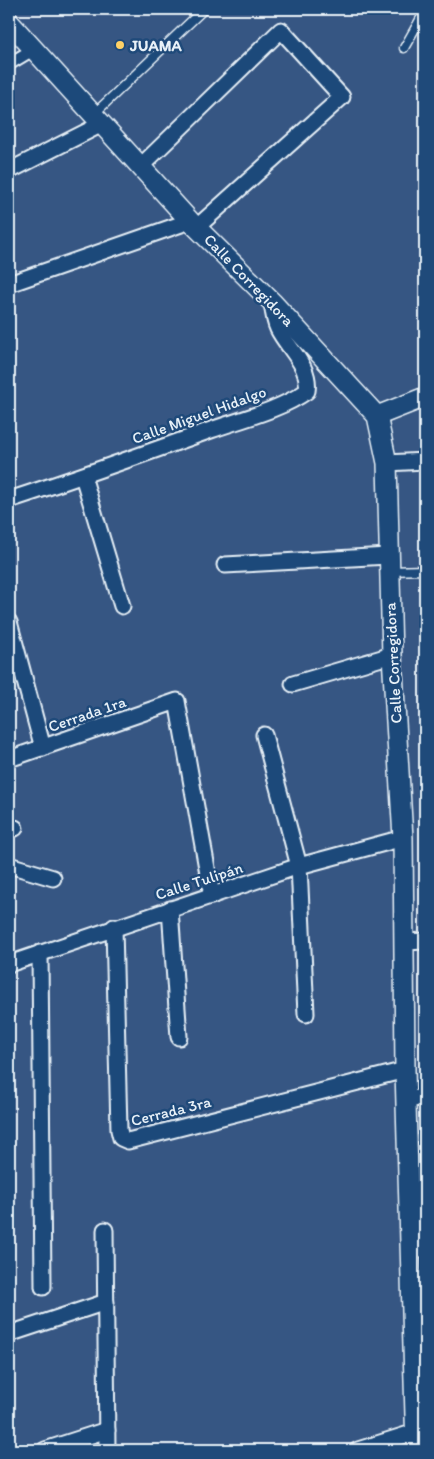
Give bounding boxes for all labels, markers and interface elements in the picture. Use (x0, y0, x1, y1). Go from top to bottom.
place label: JUAMA (129, 36, 183, 55)
marker: JUAMA (114, 39, 126, 51)
street label: Calle Corregidora (200, 230, 298, 331)
street label: Calle Miguel Hidalgo (129, 382, 269, 448)
street label: Calle Corregidora (380, 601, 406, 724)
street label: Cerrada 1ra (46, 692, 129, 736)
street label: Calle Tulipán (153, 858, 246, 904)
street label: Cerrada 3ra (129, 1092, 214, 1130)

